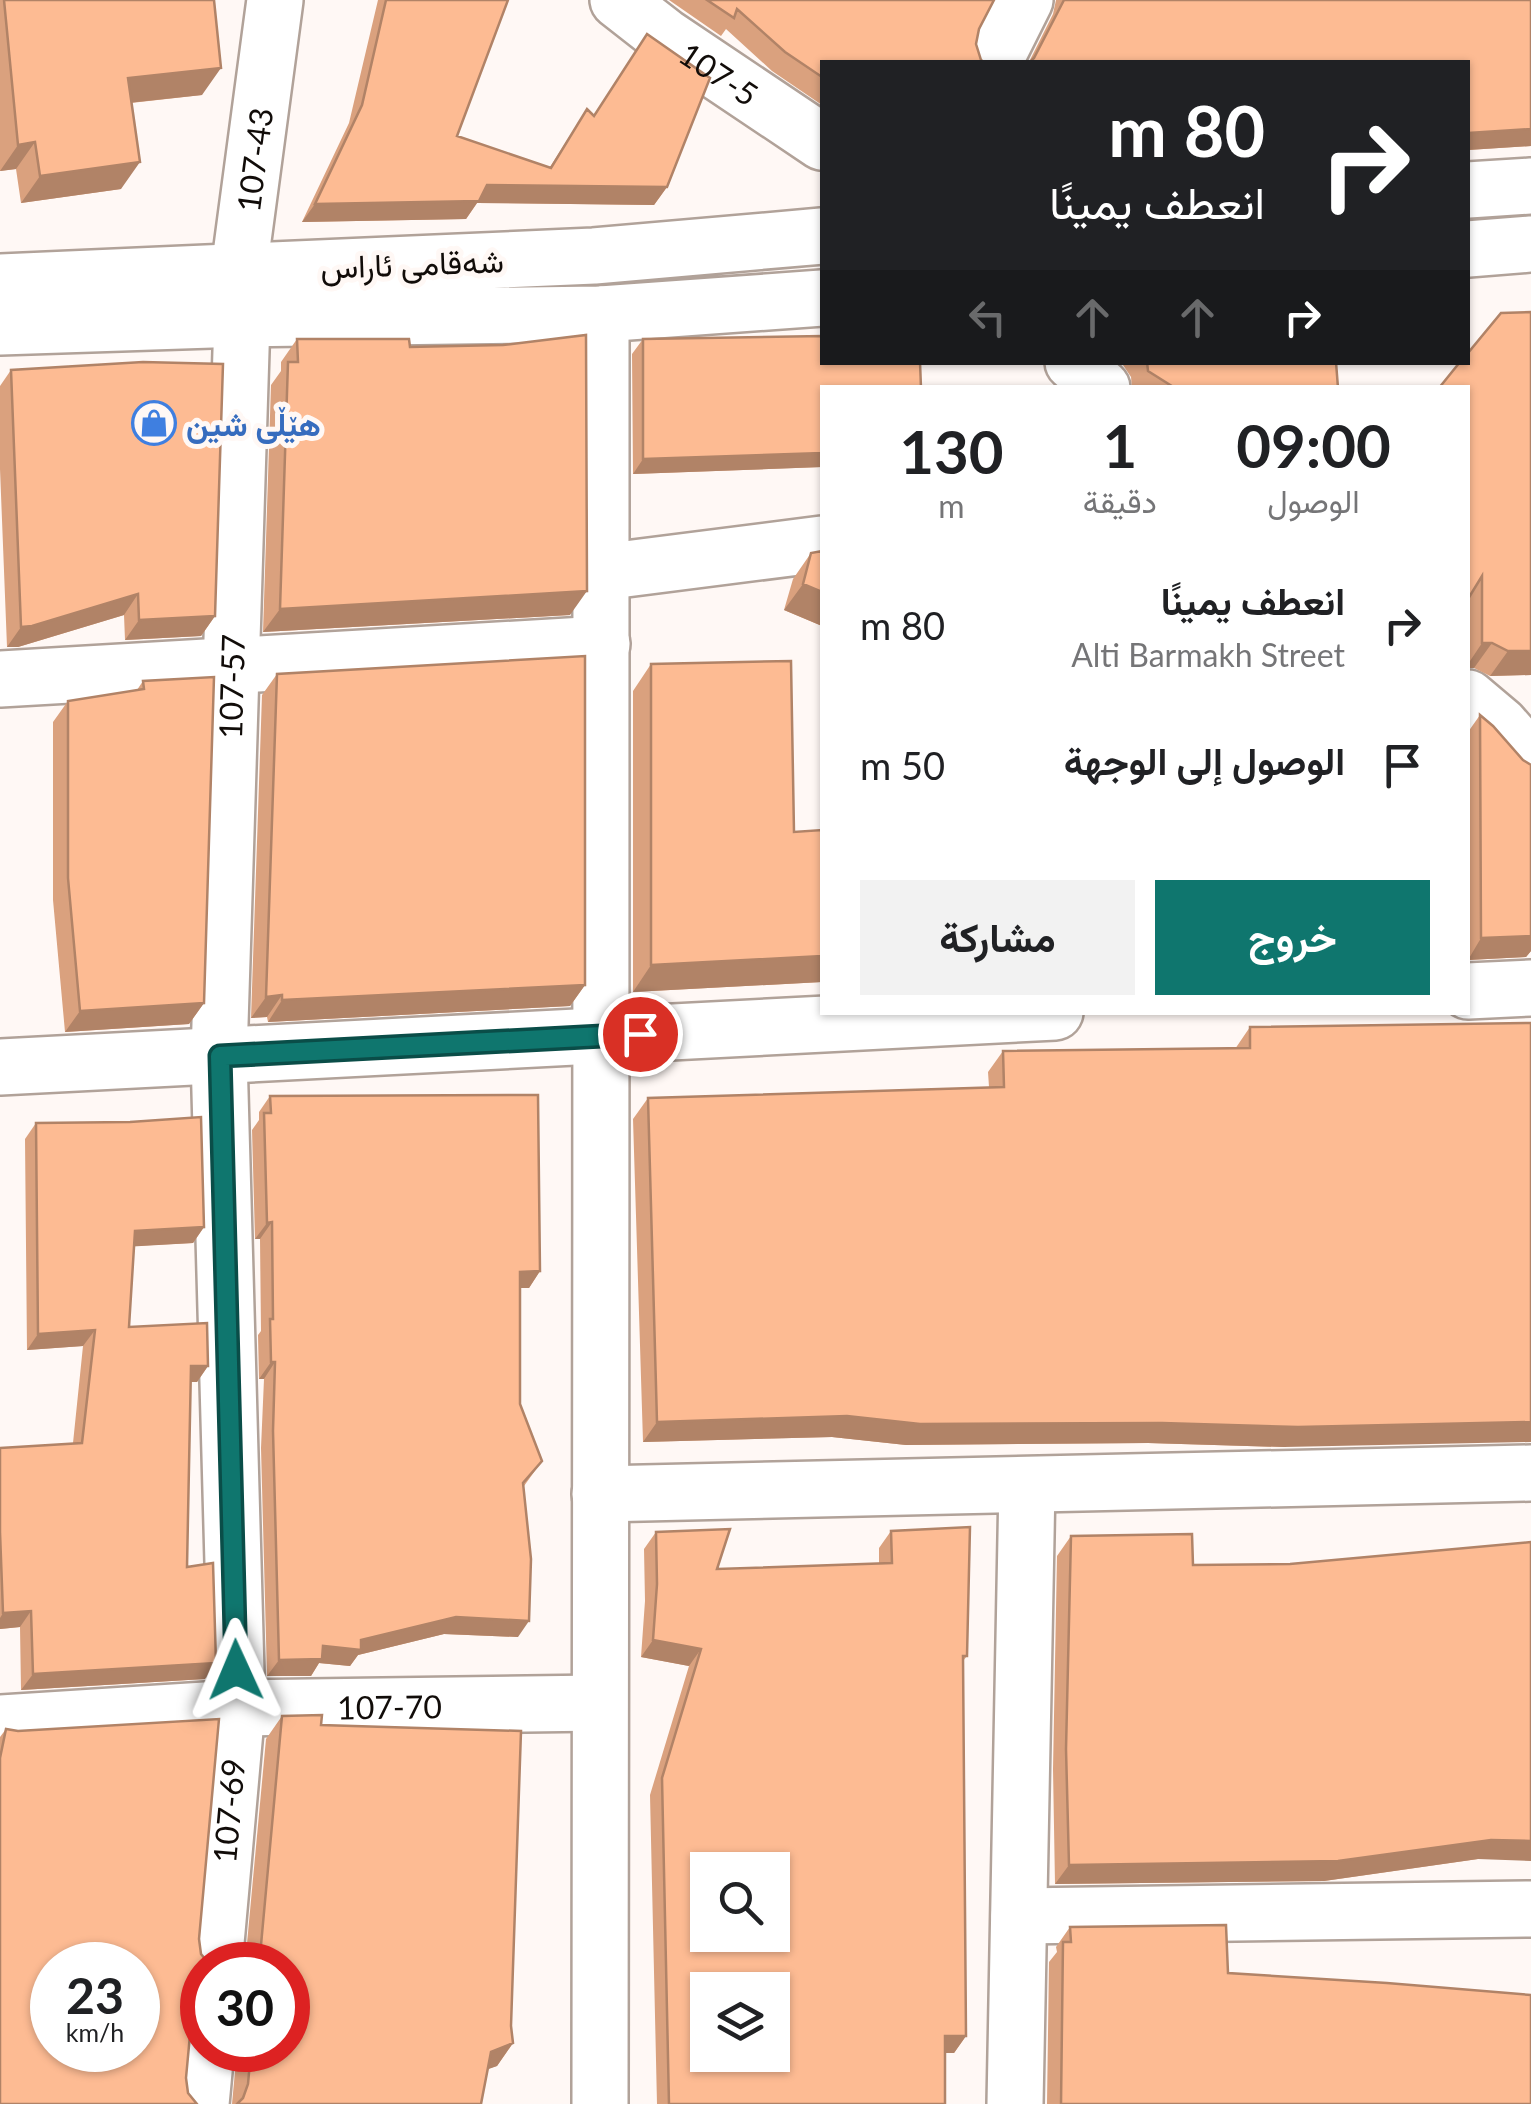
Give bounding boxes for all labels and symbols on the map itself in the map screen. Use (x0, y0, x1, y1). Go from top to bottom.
street label: 107-5 (673, 33, 766, 113)
street label: 107-43 (227, 105, 280, 214)
street label: شەقامی ئاراس (320, 240, 505, 288)
shop icon: هێڵی شین (131, 400, 177, 446)
place label: هێڵی شین (186, 404, 321, 444)
street label: 107-57 (209, 634, 252, 739)
pin (598, 992, 683, 1077)
position arrow (184, 1618, 288, 1722)
street label: 107-70 (337, 1686, 442, 1726)
street label: 107-69 (204, 1757, 252, 1864)
speed limit sign: 30 (180, 1942, 310, 2072)

